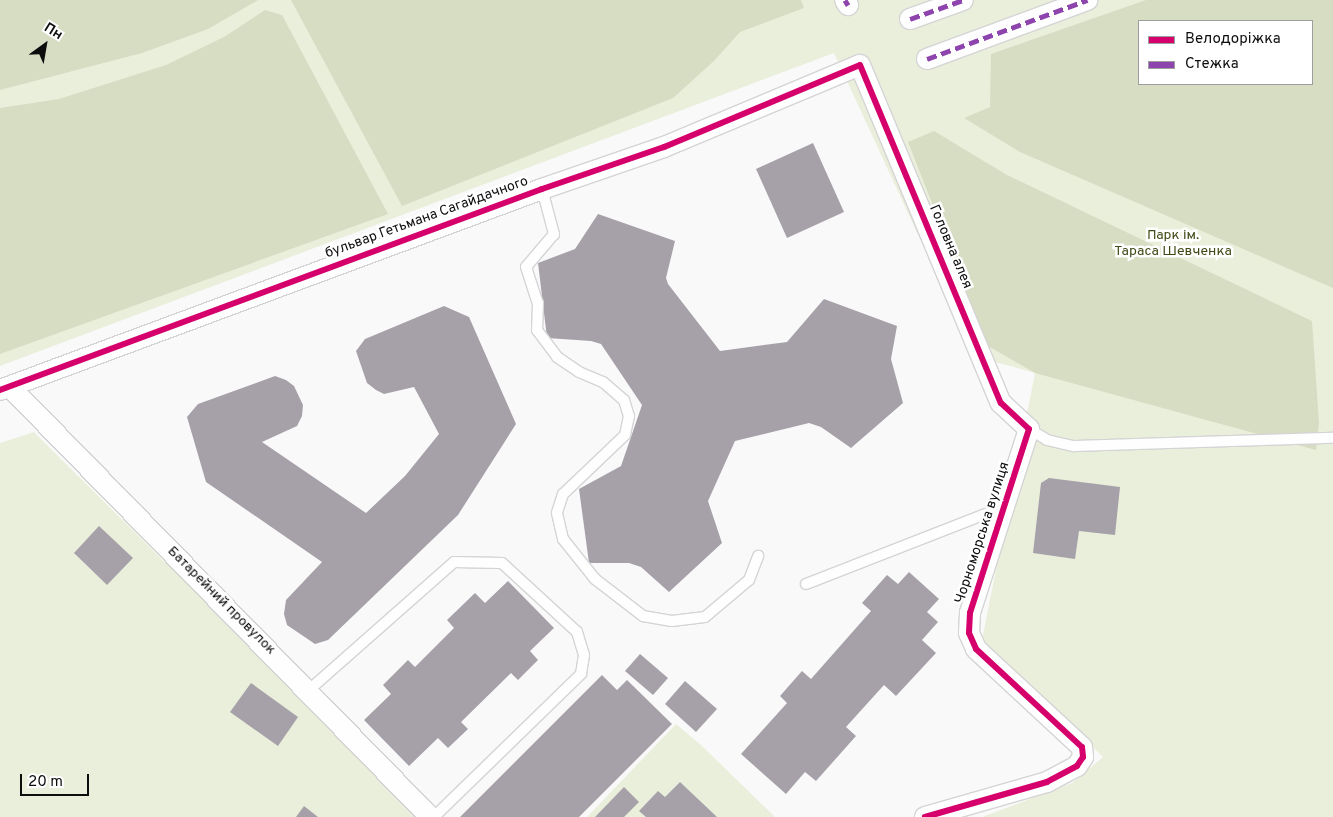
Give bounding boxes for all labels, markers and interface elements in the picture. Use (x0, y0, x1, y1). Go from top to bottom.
north arrow (20, 20, 70, 70)
text: Пн (41, 20, 66, 44)
legend (1138, 20, 1313, 85)
text: Велодоріжка (1185, 30, 1281, 49)
text: Стежка (1185, 55, 1239, 74)
street label: бульвар Гетьмана Сагайдачного (323, 173, 531, 263)
street label: Головна алея (925, 203, 975, 291)
park label: Парк ім. Тараса Шевченка (1114, 228, 1232, 260)
street label: Чорноморська вулиця (952, 460, 1014, 606)
street label: Батарейний провулок (163, 543, 279, 659)
scale bar (22, 764, 91, 796)
text: 20 m (28, 773, 63, 792)

